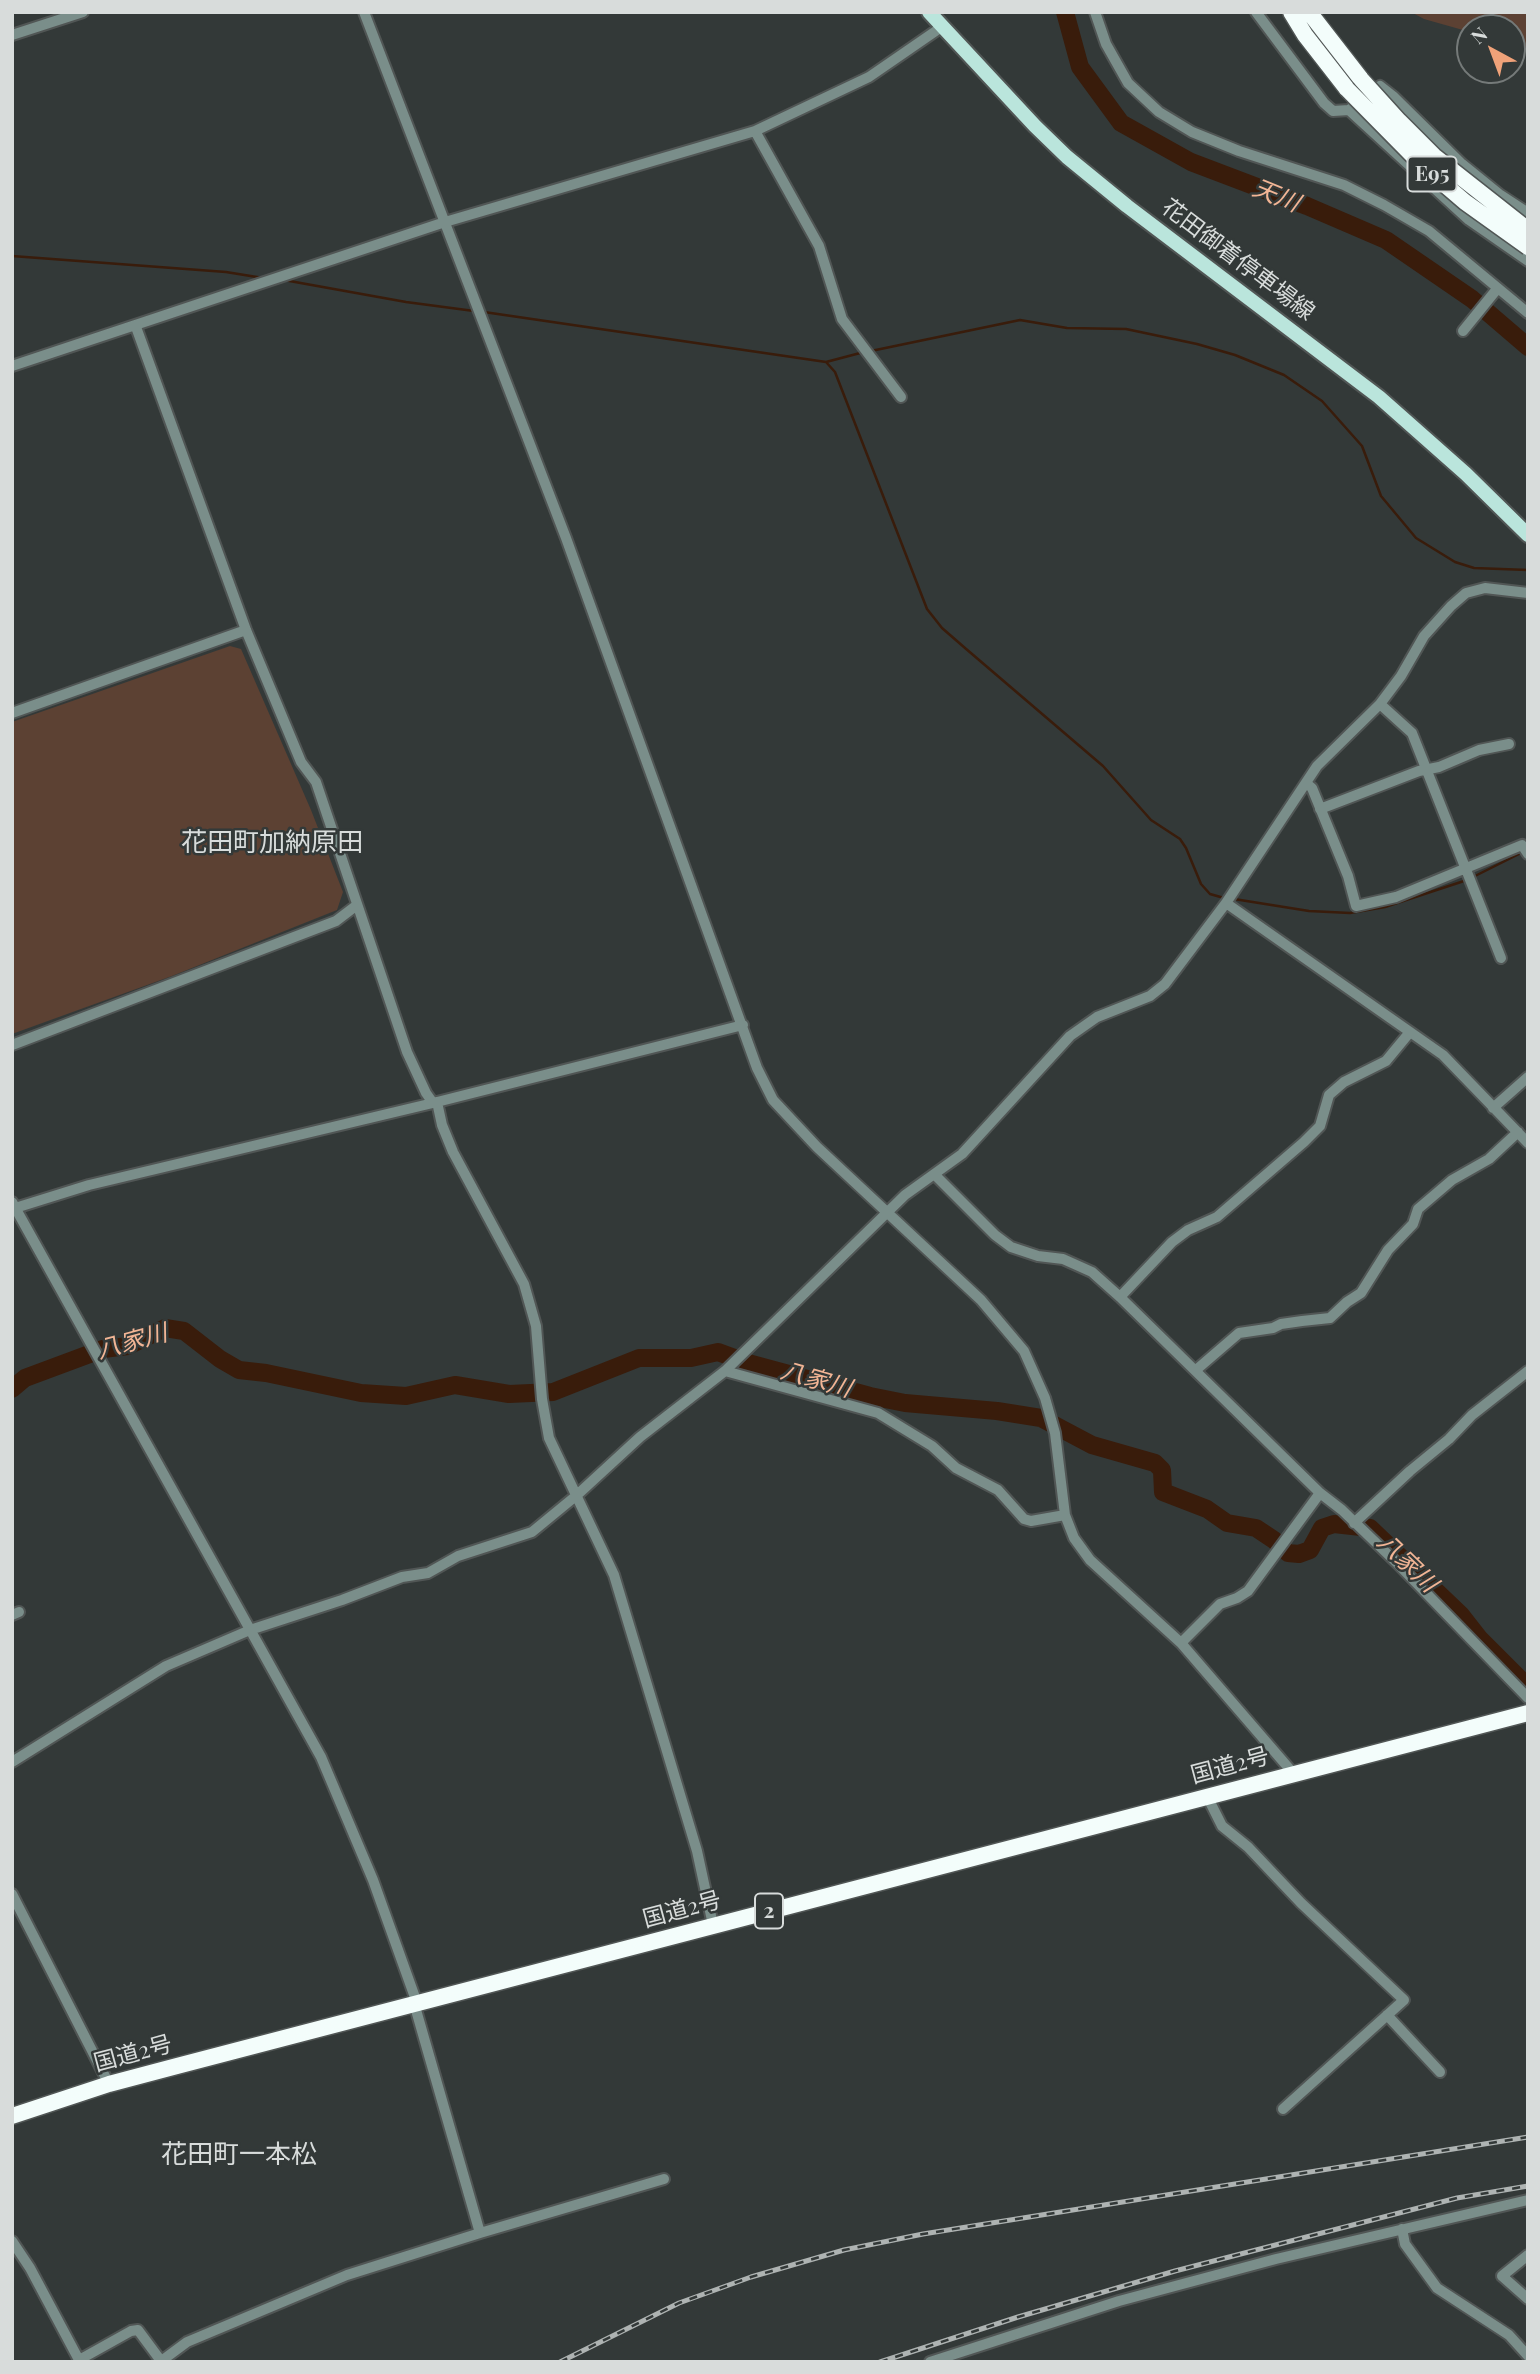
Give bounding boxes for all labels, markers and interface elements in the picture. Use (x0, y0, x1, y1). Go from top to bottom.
north arrow (1456, 14, 1526, 84)
text: N (1465, 20, 1492, 49)
road number: E95 (1408, 156, 1456, 192)
water label: 天川 (1248, 174, 1304, 218)
street label: 花田御着停車場線 (1156, 194, 1320, 326)
district label: 花田町加納原田 (181, 827, 363, 859)
water label: 八家川 (93, 1319, 171, 1365)
water label: 八家川 (777, 1356, 855, 1404)
water label: 八家川 (1371, 1528, 1443, 1598)
street label: 国道2号 (1188, 1742, 1272, 1790)
street label: 国道2号 (640, 1886, 724, 1934)
road number: 2 (755, 1894, 783, 1928)
street label: 国道2号 (91, 2030, 175, 2078)
district label: 花田町一本松 (161, 2139, 317, 2171)

